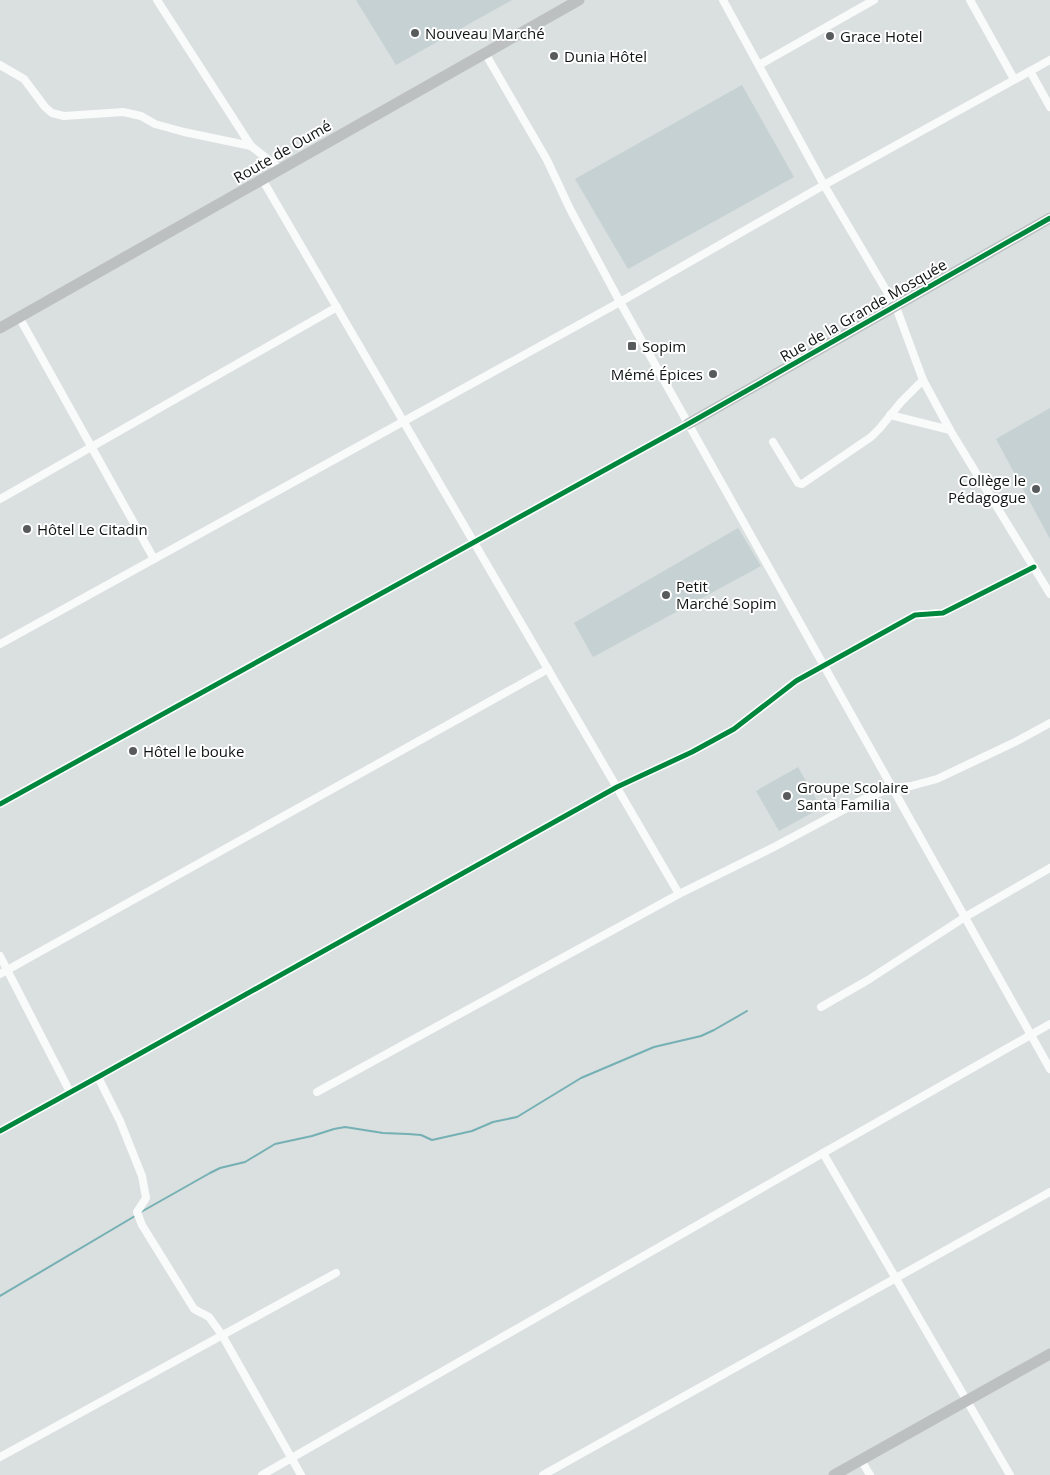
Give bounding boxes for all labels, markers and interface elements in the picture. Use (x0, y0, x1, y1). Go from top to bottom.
place label: Nouveau Marché (425, 23, 545, 43)
place label: Grace Hotel (840, 26, 923, 46)
marker: Nouveau Marché (409, 27, 421, 39)
marker: Grace Hotel (824, 30, 836, 42)
place label: Dunia Hôtel (564, 46, 647, 66)
marker: Dunia Hôtel (548, 50, 560, 62)
street label: Route de Oumé (229, 115, 335, 187)
street label: Rue de la Grande Mosquée (776, 254, 950, 366)
place label: Sopim (642, 336, 686, 356)
marker: Sopim (626, 340, 638, 352)
place label: Mémé Épices (611, 364, 703, 384)
marker: Mémé Épices (707, 368, 719, 380)
place label: Collège le Pédagogue (948, 470, 1026, 507)
marker: Collège le Pédagogue (1030, 483, 1042, 495)
place label: Hôtel Le Citadin (37, 519, 148, 539)
marker: Hôtel Le Citadin (21, 523, 33, 535)
place label: Petit Marché Sopim (676, 576, 777, 613)
marker: Petit Marché Sopim (660, 589, 672, 601)
place label: Hôtel le bouke (143, 741, 244, 761)
marker: Hôtel le bouke (127, 745, 139, 757)
place label: Groupe Scolaire Santa Familia (797, 777, 909, 814)
marker: Groupe Scolaire Santa Familia (781, 790, 793, 802)

